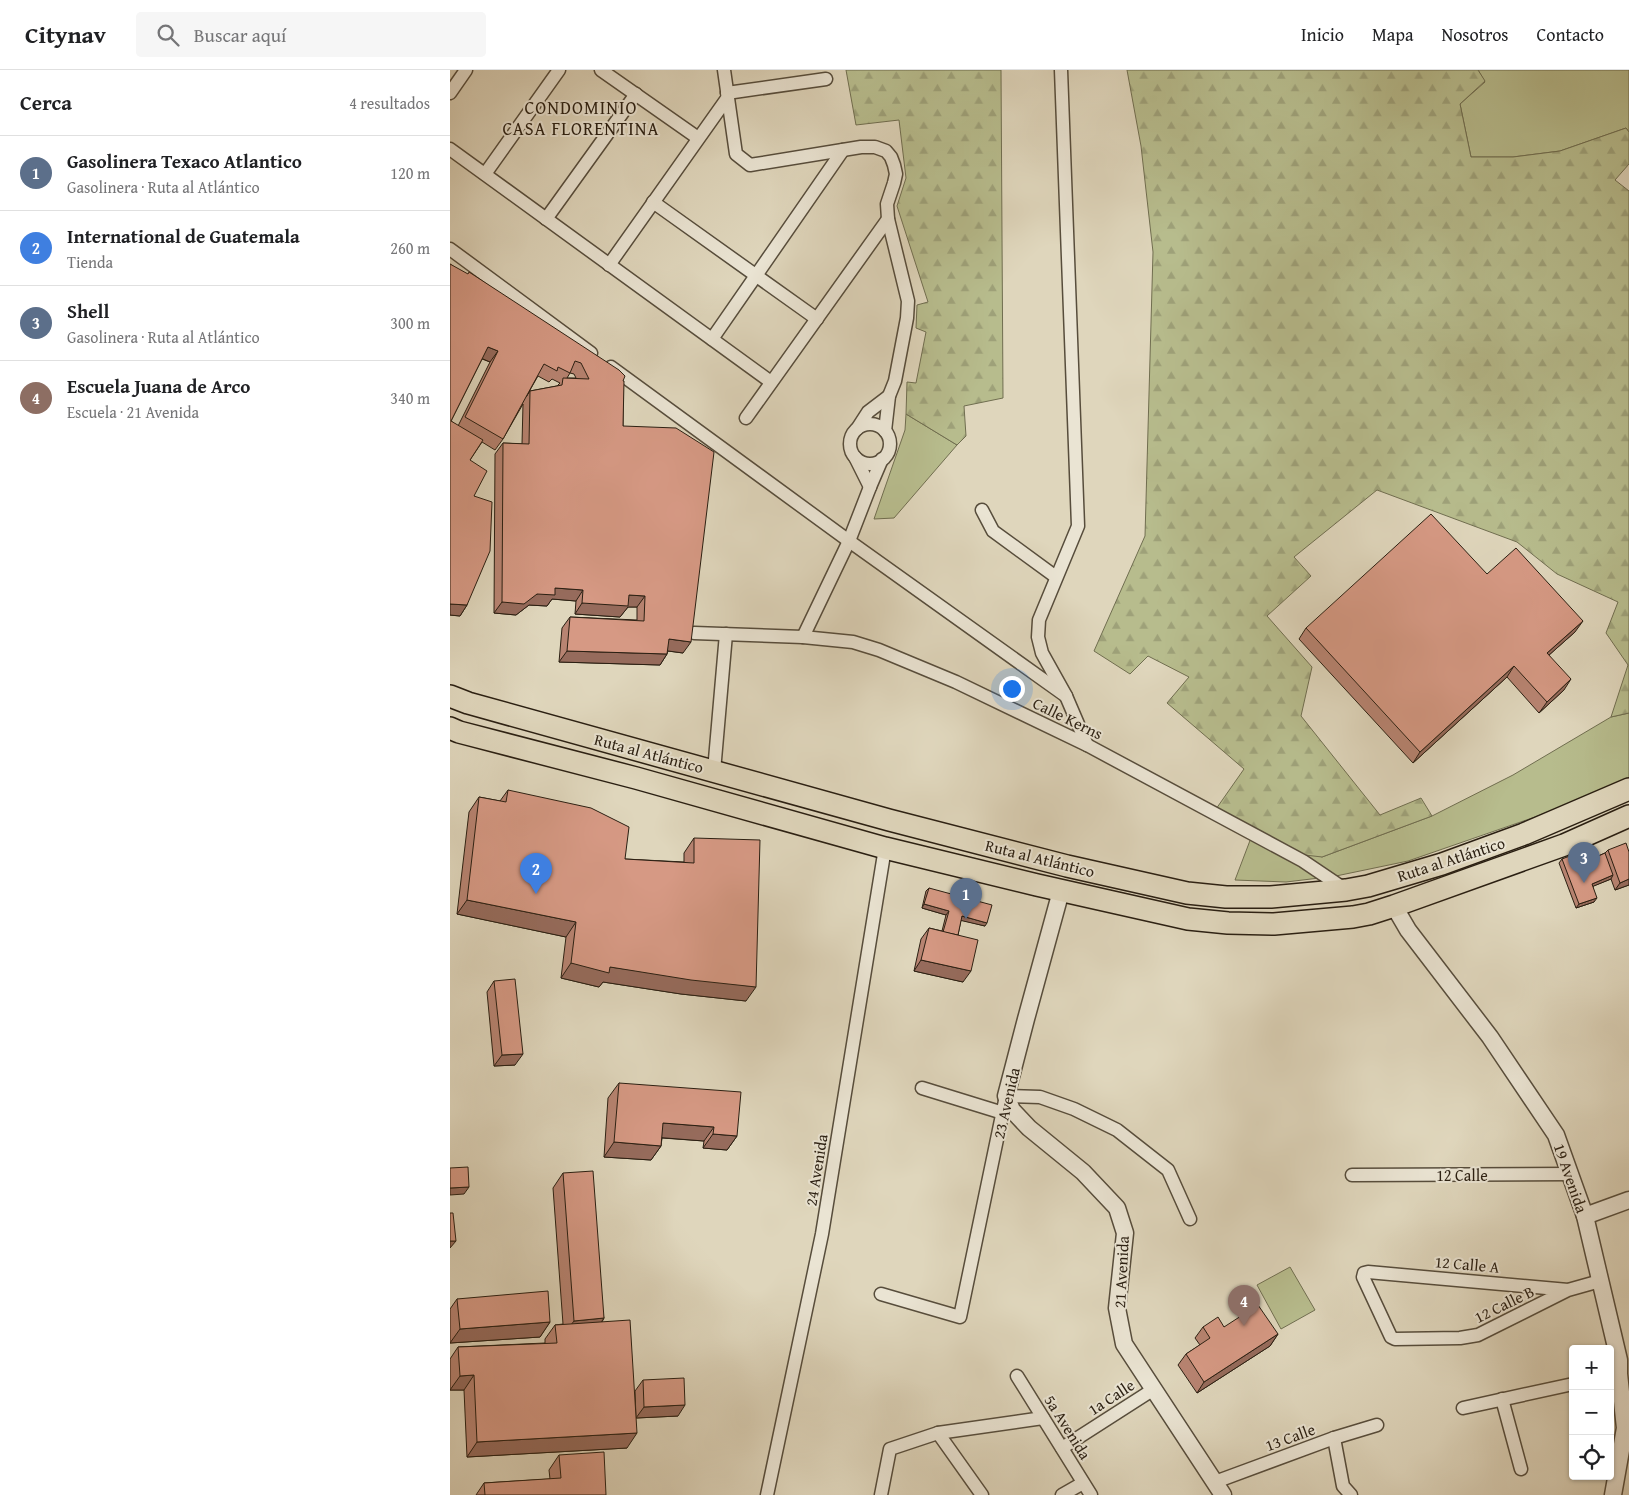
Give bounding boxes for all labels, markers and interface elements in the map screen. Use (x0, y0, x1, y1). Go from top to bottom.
search box (136, 12, 486, 57)
text: Citynav (25, 17, 106, 52)
icon: search (154, 21, 182, 49)
text: Buscar aquí (194, 21, 286, 49)
text: Inicio (1301, 21, 1344, 48)
text: Mapa (1372, 21, 1413, 48)
text: Nosotros (1441, 21, 1509, 48)
text: Contacto (1537, 21, 1604, 48)
text: Cerca (20, 87, 72, 118)
text: 4 resultados (349, 91, 430, 115)
district label: CONDOMINIO CASA FLORENTINA (503, 94, 659, 142)
text: Gasolinera Texaco Atlantico (67, 147, 302, 175)
text: 1 (32, 161, 40, 185)
text: 120 m (390, 161, 430, 185)
text: Gasolinera · Ruta al Atlántico (67, 175, 260, 199)
text: International de Guatemala (67, 222, 300, 250)
text: 2 (32, 236, 40, 260)
text: 260 m (390, 236, 430, 260)
text: Tienda (67, 250, 113, 274)
text: Shell (67, 297, 109, 325)
text: 3 (32, 311, 40, 335)
text: 300 m (390, 311, 430, 335)
text: Gasolinera · Ruta al Atlántico (67, 325, 260, 349)
text: Escuela Juana de Arco (67, 372, 250, 400)
text: 4 (32, 386, 40, 410)
text: 340 m (390, 386, 430, 410)
text: Escuela · 21 Avenida (67, 400, 199, 424)
your location (999, 676, 1025, 702)
street label: Calle Kerns (1029, 691, 1107, 745)
street label: Ruta al Atlántico (592, 727, 706, 779)
street label: Ruta al Atlántico (1394, 830, 1508, 888)
street label: Ruta al Atlántico (983, 833, 1097, 883)
pin: 3 (1568, 842, 1600, 883)
pin: 2 (520, 853, 552, 894)
pin: 1 (950, 878, 982, 919)
street label: 23 Avenida (986, 1065, 1026, 1141)
street label: 24 Avenida (798, 1132, 834, 1208)
street label: 19 Avenida (1548, 1140, 1594, 1217)
street label: 12 Calle (1436, 1163, 1488, 1187)
street label: 21 Avenida (1107, 1235, 1135, 1309)
street label: 12 Calle A (1434, 1249, 1501, 1279)
street label: 12 Calle B (1470, 1279, 1538, 1329)
pin: 4 (1228, 1285, 1260, 1326)
map controls (1569, 1345, 1614, 1480)
button: + (1569, 1345, 1614, 1390)
street label: 1a Calle (1083, 1373, 1139, 1421)
street label: 5a Avenida (1039, 1390, 1098, 1464)
button: − (1569, 1390, 1614, 1435)
street label: 13 Calle (1262, 1417, 1318, 1457)
button: locate (1569, 1435, 1614, 1480)

